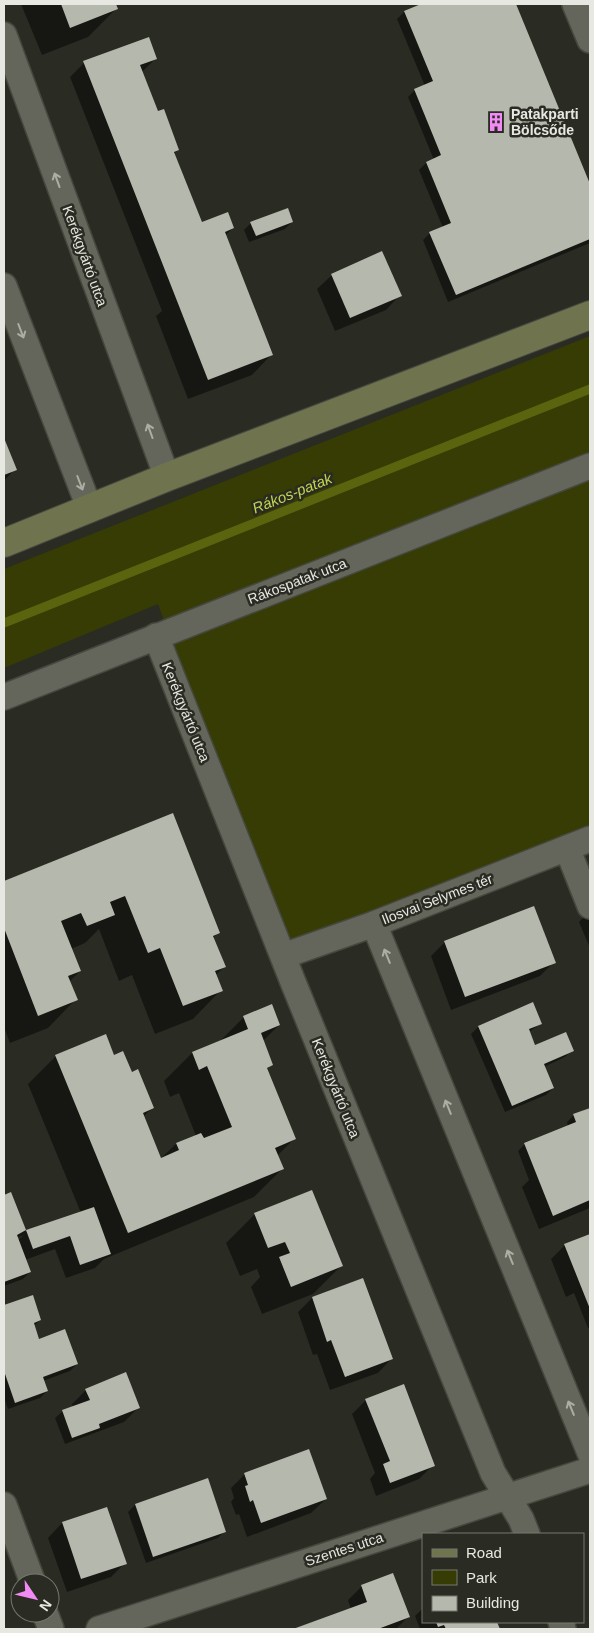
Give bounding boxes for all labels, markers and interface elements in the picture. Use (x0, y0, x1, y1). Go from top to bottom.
place label: Patakparti Bölcsőde (511, 106, 579, 138)
building icon: Patakparti Bölcsőde (485, 111, 507, 133)
one-way arrow (52, 173, 61, 188)
street label: Kerékgyártó utca (59, 204, 111, 309)
one-way arrow (17, 323, 26, 338)
one-way arrow (145, 424, 154, 439)
water label: Rákos-patak (250, 469, 336, 517)
one-way arrow (75, 475, 85, 490)
street label: Rákospatak utca (245, 555, 349, 607)
street label: Kerékgyártó utca (159, 660, 213, 764)
street label: Ilosvai Selymes tér (379, 870, 495, 928)
one-way arrow (382, 949, 391, 964)
street label: Kerékgyártó utca (309, 1036, 363, 1140)
one-way arrow (443, 1100, 453, 1115)
one-way arrow (504, 1250, 514, 1265)
one-way arrow (566, 1401, 575, 1416)
street label: Szentes utca (303, 1529, 385, 1569)
legend (422, 1533, 584, 1623)
text: Road (466, 1544, 502, 1561)
text: Park (466, 1569, 497, 1586)
north arrow (10, 1573, 60, 1623)
text: Building (466, 1594, 519, 1611)
text: N (36, 1597, 55, 1614)

